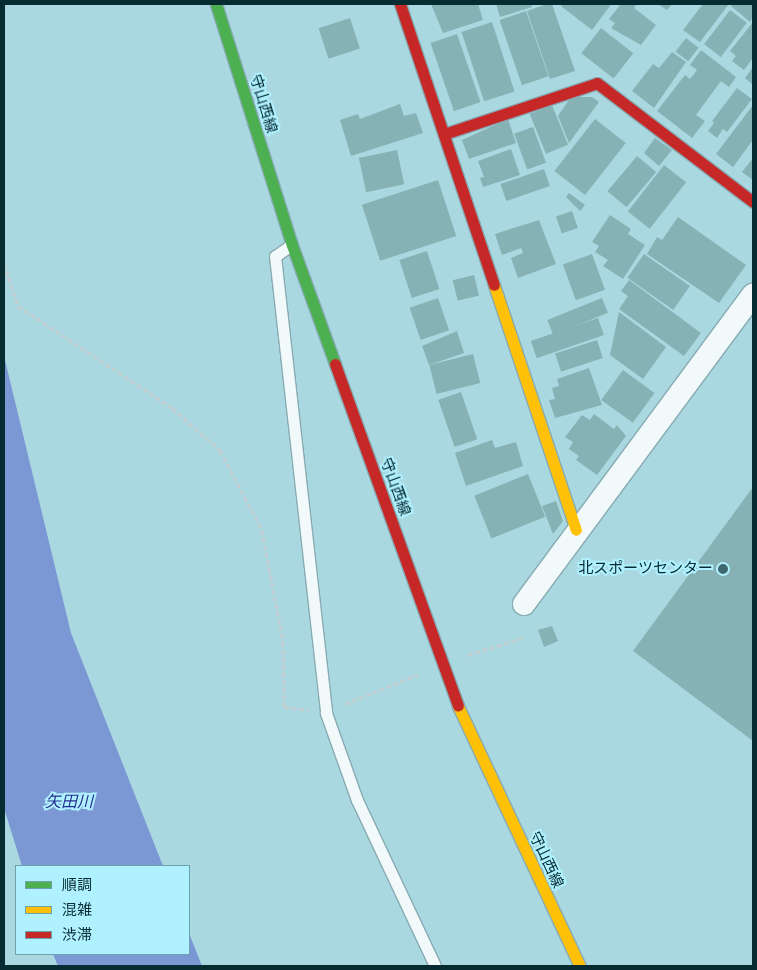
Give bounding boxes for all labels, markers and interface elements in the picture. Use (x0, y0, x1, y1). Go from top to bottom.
street label: 守山西線 (246, 73, 280, 135)
street label: 守山西線 (376, 456, 414, 518)
place label: 北スポーツセンター (578, 560, 713, 578)
marker: 北スポーツセンター (717, 563, 729, 575)
water label: 矢田川 (45, 792, 93, 812)
street label: 守山西線 (525, 829, 567, 891)
legend (15, 865, 190, 955)
text: 順調 (62, 874, 92, 896)
text: 混雑 (62, 899, 92, 921)
text: 渋滞 (62, 924, 92, 946)

